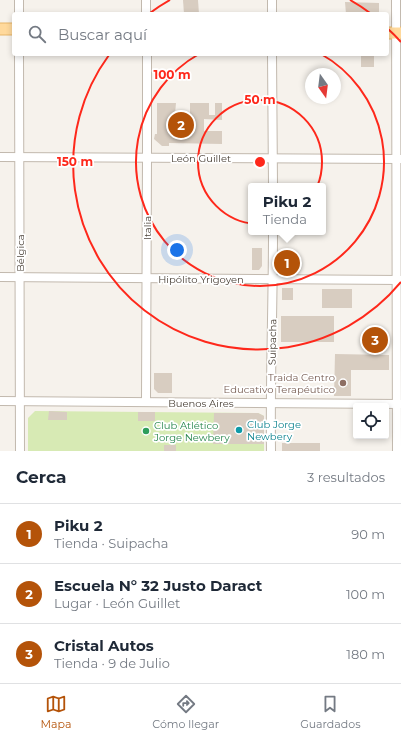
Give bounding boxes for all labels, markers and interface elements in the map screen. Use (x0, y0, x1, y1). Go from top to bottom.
search box (12, 12, 389, 56)
icon: search (26, 23, 48, 45)
text: Buscar aquí (58, 25, 147, 44)
text: 100 m (154, 67, 190, 82)
north arrow (305, 68, 341, 104)
text: 50 m (244, 92, 276, 107)
pin: 2 (168, 110, 194, 140)
street label: León Guillet (171, 152, 231, 165)
text: 150 m (57, 154, 93, 169)
centre of rings (253, 155, 267, 169)
popup (248, 183, 326, 235)
text: Piku 2 (263, 192, 311, 211)
text: Tienda (263, 211, 307, 227)
street label: Italia (141, 216, 154, 240)
street label: Bélgica (14, 234, 27, 272)
your location (167, 240, 187, 260)
pin: 1 (274, 248, 300, 278)
street label: Hipólito Yrigoyen (158, 273, 244, 286)
street label: Suipacha (266, 319, 279, 365)
pin: 3 (362, 325, 388, 355)
place label: Traida Centro Educativo Terapéutico (224, 371, 335, 396)
marker: Traida Centro Educativo Terapéutico (338, 378, 348, 388)
street label: Buenos Aires (168, 397, 234, 410)
map controls (353, 403, 389, 439)
button: locate (353, 403, 389, 439)
place label: Club Jorge Newbery (247, 418, 301, 443)
place label: Club Atlético Jorge Newbery (153, 419, 230, 444)
marker: Club Jorge Newbery (234, 425, 244, 435)
marker: Club Atlético Jorge Newbery (141, 426, 151, 436)
text: Cerca (16, 467, 66, 487)
text: 3 resultados (307, 469, 385, 485)
text: Piku 2 (54, 516, 103, 535)
text: 1 (26, 526, 32, 542)
text: 90 m (351, 526, 385, 542)
text: Tienda · Suipacha (54, 535, 169, 551)
text: Escuela N° 32 Justo Daract (54, 576, 262, 595)
text: 2 (25, 586, 33, 602)
text: 100 m (346, 586, 385, 602)
text: Lugar · León Guillet (54, 595, 180, 611)
text: Cristal Autos (54, 636, 154, 655)
text: 3 (25, 646, 33, 662)
text: 180 m (346, 646, 385, 662)
text: Tienda · 9 de Julio (54, 655, 170, 671)
tab: Mapa (40, 693, 71, 731)
tab: Cómo llegar (152, 693, 219, 731)
tab: Guardados (300, 693, 361, 731)

